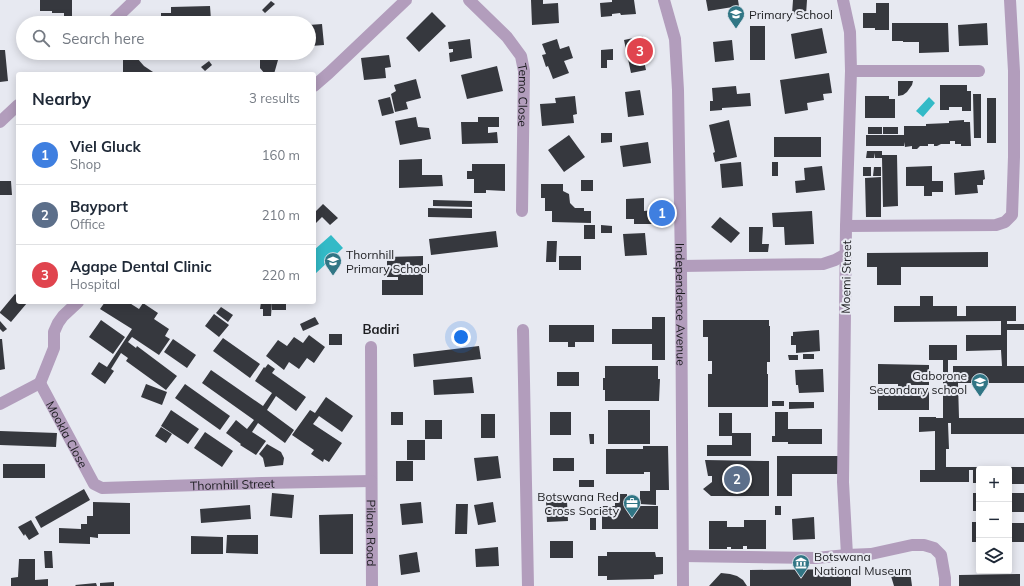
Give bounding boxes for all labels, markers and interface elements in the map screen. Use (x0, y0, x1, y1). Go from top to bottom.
school or university icon: Primary School (726, 4, 746, 29)
place label: Primary School (749, 7, 833, 22)
search box (16, 16, 316, 60)
icon: search (30, 27, 52, 49)
text: Search here (62, 29, 144, 48)
pin: 3 (627, 36, 653, 66)
street label: Temo Close (515, 62, 532, 127)
text: Nearby (32, 88, 91, 109)
text: 3 results (249, 90, 300, 106)
text: Viel Gluck (70, 137, 141, 156)
text: 1 (41, 147, 49, 163)
text: 160 m (262, 147, 300, 163)
text: Shop (70, 156, 101, 172)
text: Bayport (70, 197, 128, 216)
pin: 1 (649, 198, 675, 228)
text: 2 (41, 207, 49, 223)
text: 210 m (262, 207, 300, 223)
text: Office (70, 216, 105, 232)
street label: Moemi Street (838, 240, 854, 314)
street label: Independence Avenue (673, 243, 689, 366)
place label: Thornhill Primary School (346, 247, 430, 276)
school or university icon: Thornhill Primary School (323, 251, 343, 276)
text: Agape Dental Clinic (70, 257, 212, 276)
text: 3 (41, 267, 49, 283)
text: 220 m (262, 267, 300, 283)
text: Hospital (70, 276, 120, 292)
district label: Badiri (363, 321, 400, 337)
your location (451, 327, 471, 347)
place label: Gaborone Secondary school (869, 368, 967, 397)
school or university icon: Gaborone Secondary school (970, 372, 990, 397)
street label: Mookla Close (43, 398, 91, 470)
pin: 2 (724, 464, 750, 494)
map controls (976, 466, 1012, 574)
button: + (976, 466, 1012, 502)
street label: Thornhill Street (190, 475, 275, 493)
place label: Botswana Red Cross Society (537, 489, 620, 518)
office icon: Botswana Red Cross Society (622, 493, 642, 518)
street label: Pilane Road (364, 500, 379, 566)
button: − (976, 502, 1012, 538)
button: layers (976, 538, 1012, 574)
place label: Botswana National Museum (814, 549, 911, 578)
museum icon: Botswana National Museum (791, 553, 811, 578)

